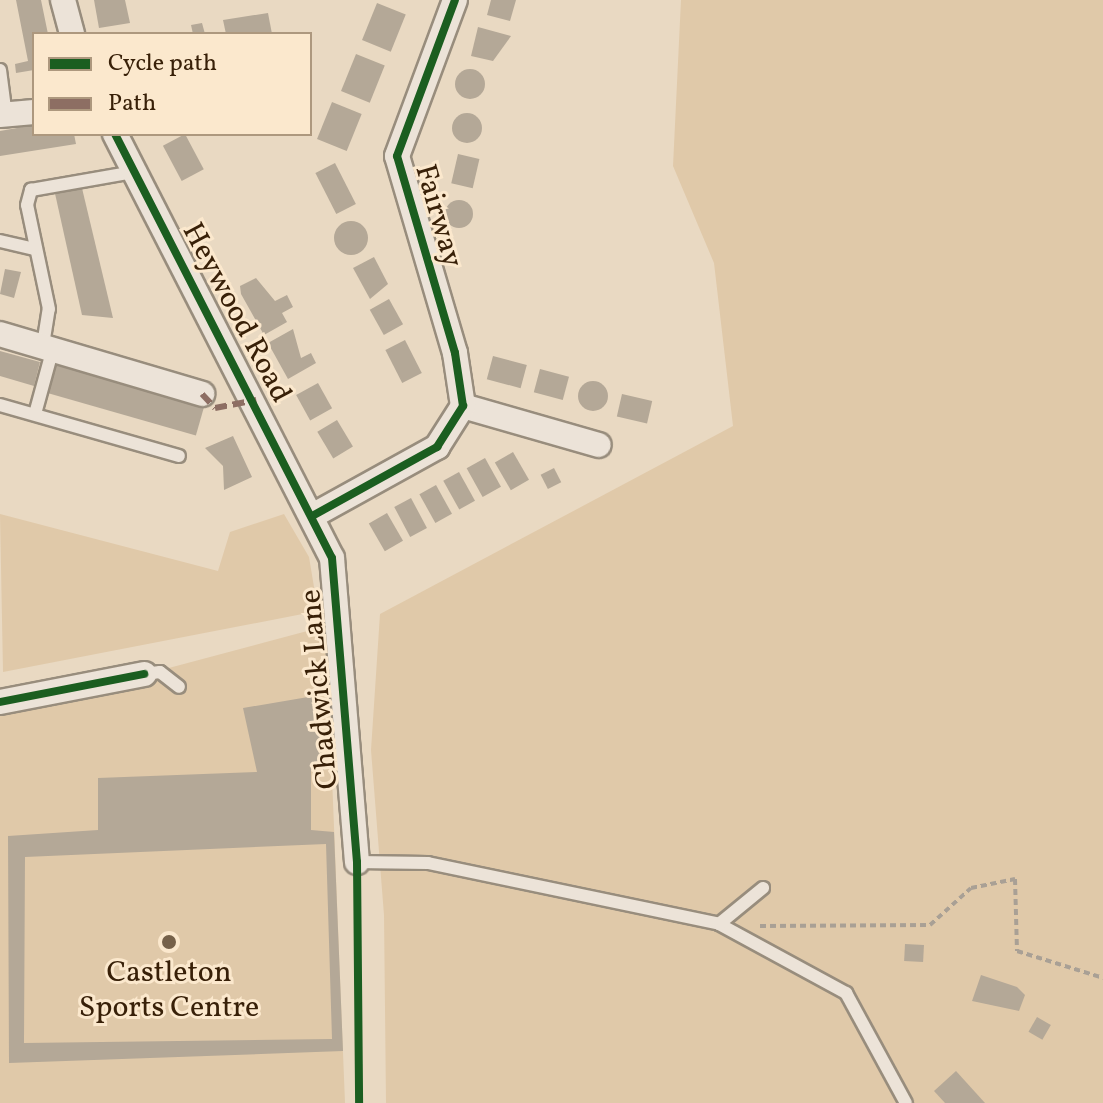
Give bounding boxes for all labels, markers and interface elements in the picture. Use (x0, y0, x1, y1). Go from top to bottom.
legend (32, 32, 312, 136)
text: Cycle path (108, 47, 217, 81)
text: Path (108, 87, 156, 121)
street label: Fairway (406, 160, 470, 272)
street label: Heywood Road (174, 217, 298, 409)
street label: Chadwick Lane (293, 588, 347, 790)
marker: Castleton Sports Centre (160, 933, 178, 951)
place label: Castleton Sports Centre (79, 955, 259, 1026)

